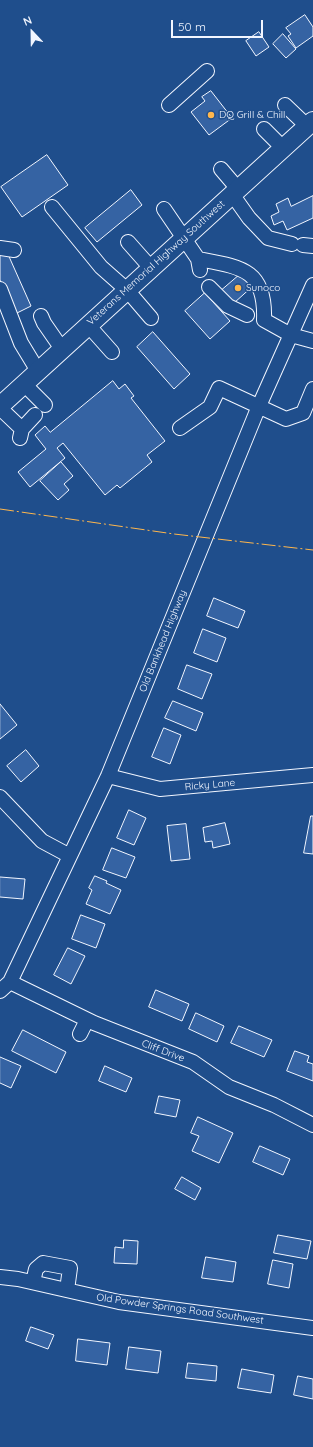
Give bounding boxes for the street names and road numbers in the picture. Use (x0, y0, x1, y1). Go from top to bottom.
street label: Veterans Memorial Highway Southwest (85, 198, 227, 328)
street label: Old Bankhead Highway (137, 588, 189, 694)
street label: Ricky Lane (184, 777, 236, 793)
street label: Cliff Drive (140, 1037, 186, 1065)
street label: Old Powder Springs Road Southwest (96, 1291, 264, 1327)

